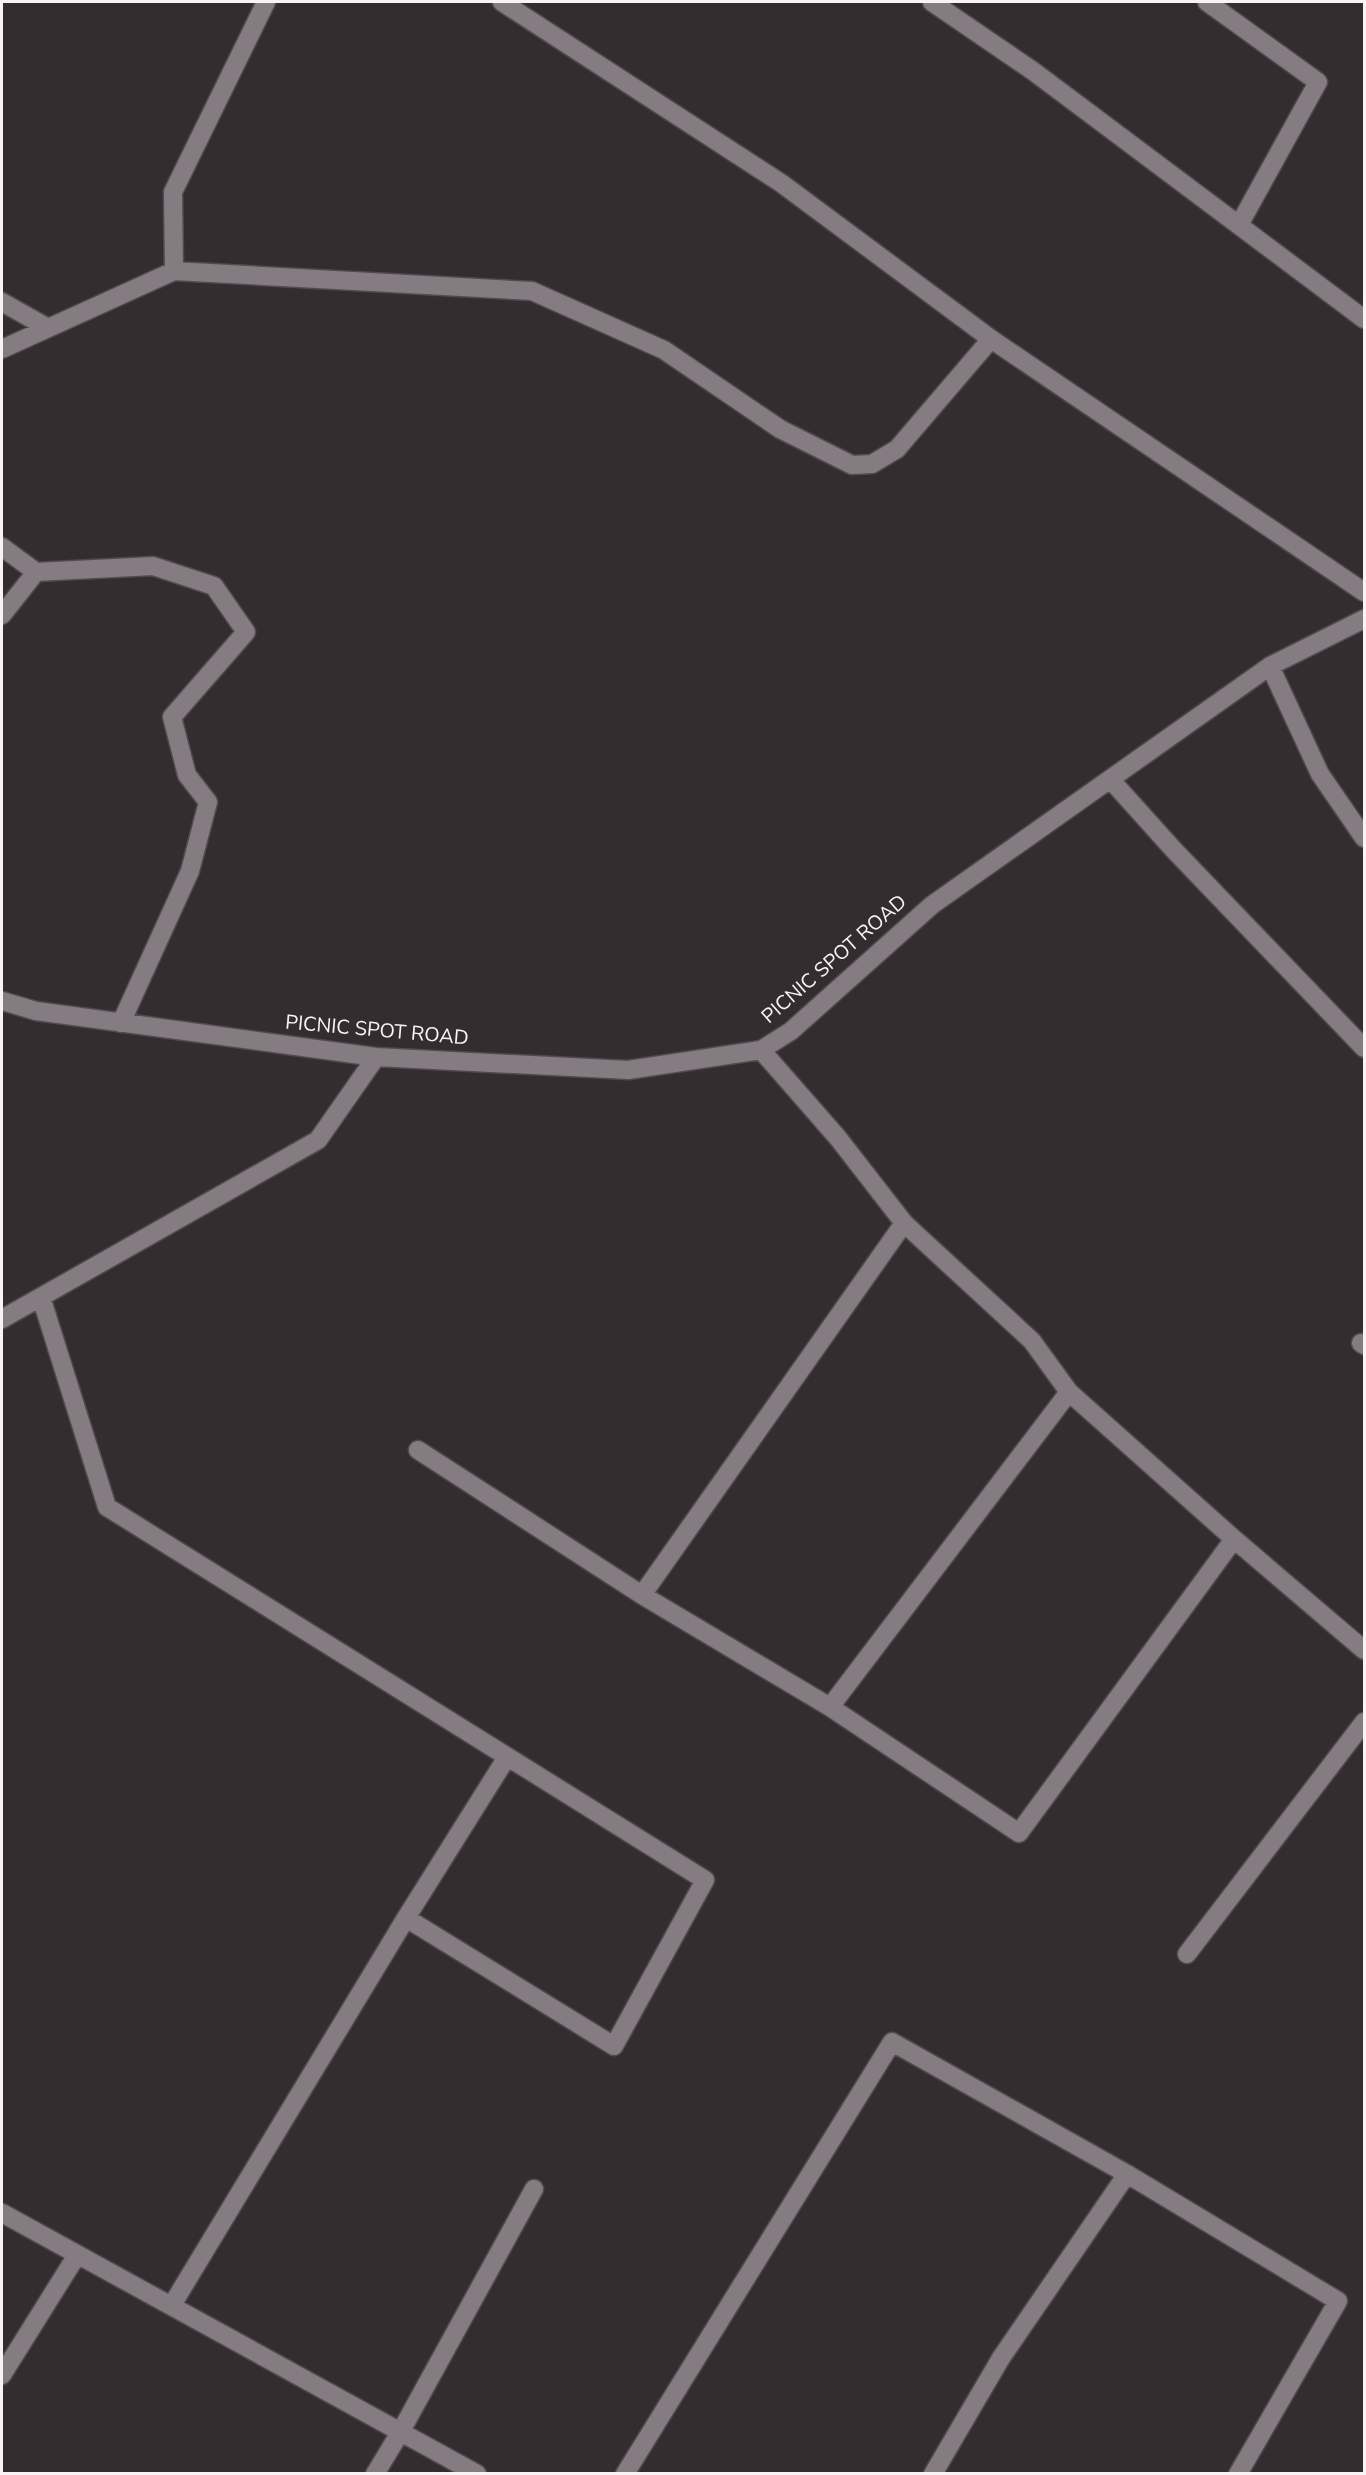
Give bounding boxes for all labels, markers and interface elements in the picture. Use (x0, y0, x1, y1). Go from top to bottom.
street label: PICNIC SPOT ROAD (756, 888, 912, 1030)
street label: PICNIC SPOT ROAD (284, 1009, 470, 1051)

